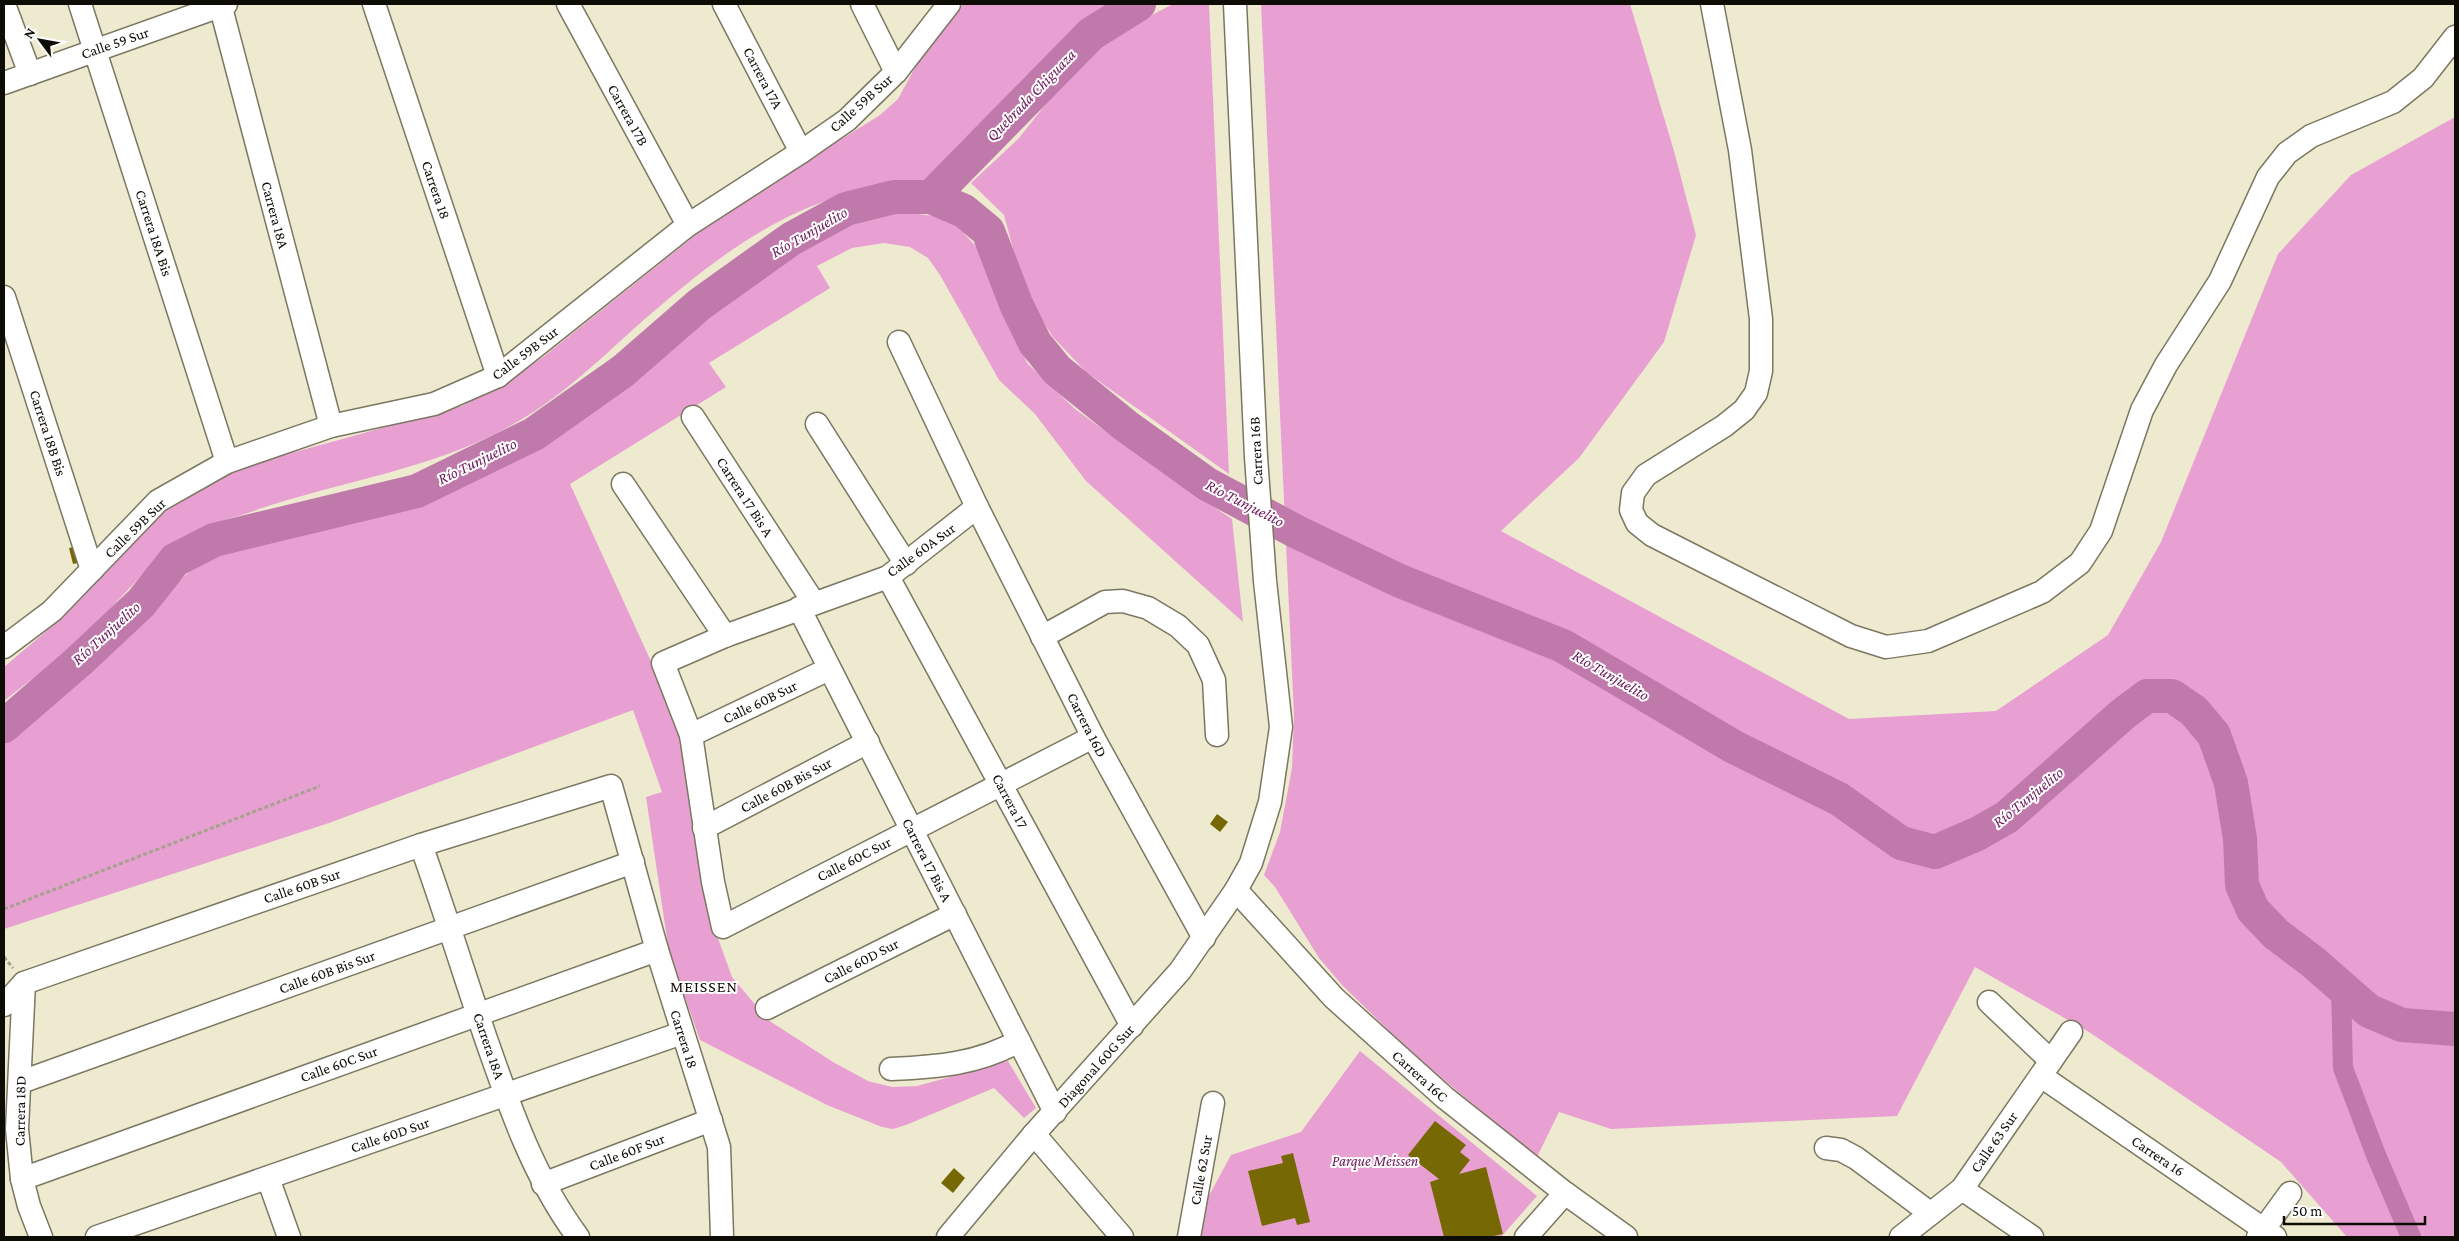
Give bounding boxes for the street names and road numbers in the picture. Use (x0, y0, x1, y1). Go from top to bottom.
street label: Calle 59 Sur (79, 24, 152, 62)
street label: Carrera 17A (740, 44, 786, 112)
street label: Calle 59B Sur (826, 70, 896, 135)
street label: Carrera 17B (605, 82, 651, 148)
street label: Carrera 18 (419, 159, 453, 221)
street label: Carrera 18A (258, 180, 292, 251)
street label: Carrera 18A Bis (133, 188, 176, 278)
street label: Calle 59B Sur (489, 323, 562, 383)
street label: Carrera 18B Bis (27, 388, 69, 478)
street label: Carrera 16B (1246, 417, 1266, 485)
street label: Carrera 17 Bis A (713, 454, 777, 540)
street label: Calle 59B Sur (101, 494, 169, 561)
street label: Calle 60A Sur (884, 519, 959, 580)
street label: Calle 60B Sur (720, 677, 800, 727)
street label: Carrera 16D (1064, 690, 1110, 760)
street label: Calle 60B Bis Sur (738, 754, 835, 816)
street label: Carrera 17 (989, 771, 1031, 831)
street label: Carrera 17 Bis A (899, 816, 955, 905)
street label: Calle 60C Sur (814, 833, 894, 885)
street label: Calle 60B Sur (261, 865, 343, 907)
street label: Calle 60D Sur (821, 935, 902, 987)
street label: Calle 60B Bis Sur (277, 947, 378, 997)
street label: Carrera 18 (667, 1008, 701, 1070)
street label: Carrera 18A (470, 1011, 508, 1082)
street label: Diagonal 60G Sur (1055, 1021, 1139, 1111)
street label: Calle 60C Sur (298, 1042, 380, 1085)
street label: Carrera 16C (1389, 1047, 1451, 1105)
street label: Carrera 18D (11, 1076, 29, 1146)
street label: Calle 63 Sur (1967, 1108, 2021, 1175)
street label: Calle 60D Sur (349, 1114, 432, 1156)
street label: Calle 60F Sur (587, 1130, 668, 1174)
street label: Calle 62 Sur (1187, 1133, 1215, 1206)
street label: Carrera 16 (2129, 1133, 2187, 1179)

